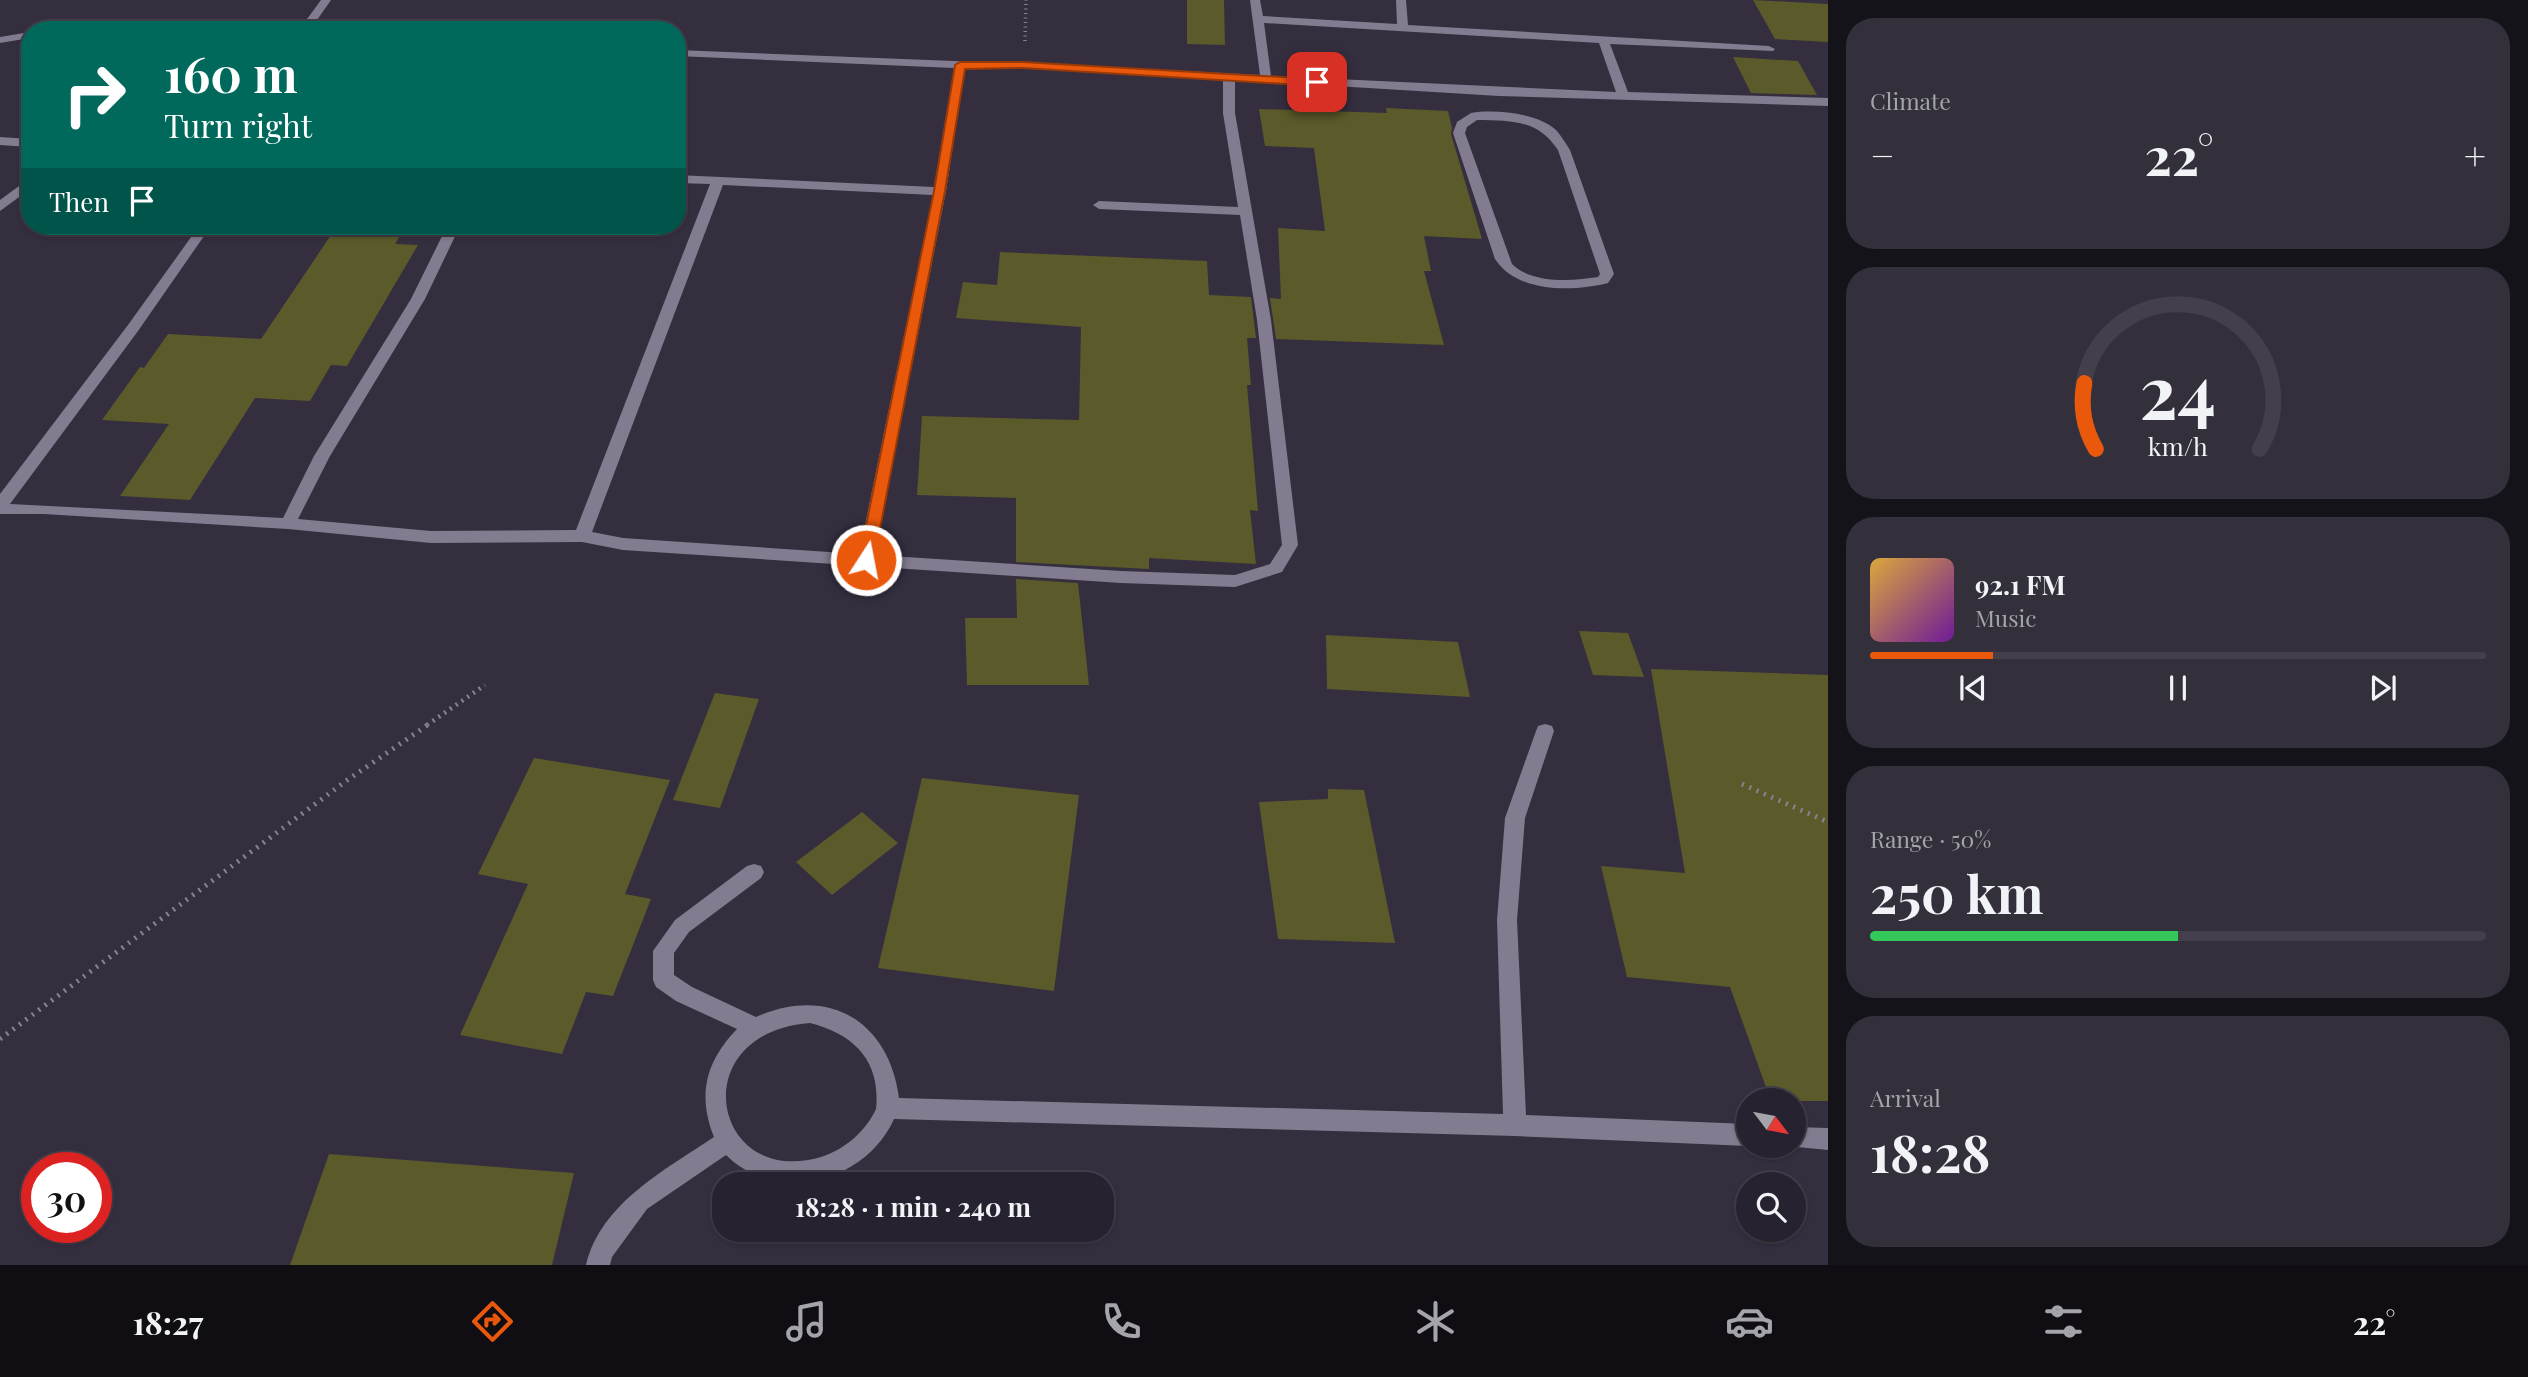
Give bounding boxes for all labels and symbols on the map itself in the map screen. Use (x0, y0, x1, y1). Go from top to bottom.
pin (1287, 52, 1347, 112)
position arrow (829, 523, 903, 597)
north arrow (1736, 1088, 1806, 1158)
speed limit sign: 30 (21, 1152, 112, 1243)

